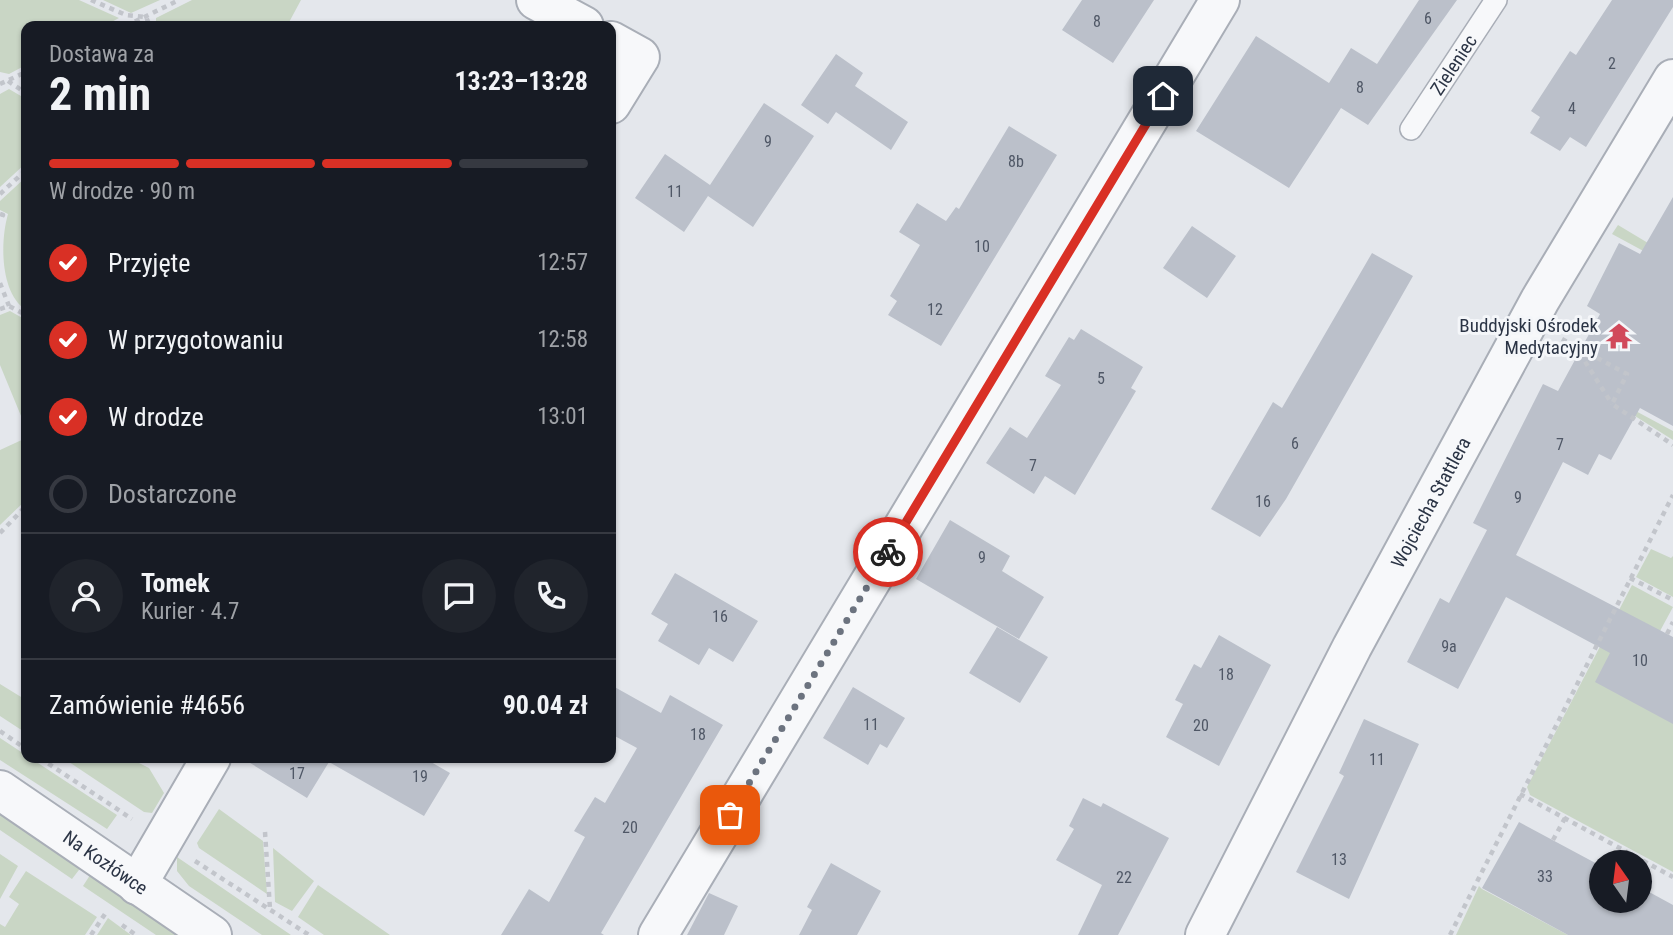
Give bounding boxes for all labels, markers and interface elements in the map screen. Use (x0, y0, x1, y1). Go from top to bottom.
house number: 6 (1424, 9, 1432, 28)
house number: 8 (1093, 12, 1101, 31)
street label: Zieleniec (1426, 30, 1482, 100)
text: Dostawa za (49, 41, 154, 68)
house number: 2 (1608, 54, 1616, 73)
text: 13:23–13:28 (454, 66, 588, 96)
pin (1133, 66, 1193, 126)
text: 2 min (49, 67, 151, 121)
icon: home (1144, 77, 1182, 115)
house number: 8 (1356, 78, 1364, 97)
house number: 4 (1568, 99, 1576, 118)
house number: 9 (764, 132, 772, 151)
house number: 8b (1008, 152, 1024, 171)
text: W drodze · 90 m (49, 178, 195, 205)
house number: 11 (667, 182, 683, 201)
house number: 10 (974, 237, 990, 256)
icon: check (49, 244, 87, 282)
text: Przyjęte (108, 248, 190, 278)
text: 12:57 (537, 249, 588, 276)
house number: 12 (927, 300, 943, 319)
place label: Buddyjski Ośrodek Medytacyjny (1459, 314, 1598, 359)
icon: check (49, 321, 87, 359)
temple icon: Buddyjski Ośrodek Medytacyjny (1604, 321, 1634, 351)
text: W przygotowaniu (108, 325, 283, 355)
text: 12:58 (537, 326, 588, 353)
house number: 5 (1097, 369, 1105, 388)
icon: check (49, 398, 87, 436)
text: W drodze (108, 402, 204, 432)
text: 13:01 (537, 403, 588, 430)
street label: Wojciecha Stattlera (1386, 433, 1476, 572)
house number: 6 (1291, 434, 1299, 453)
house number: 7 (1556, 435, 1564, 454)
house number: 7 (1029, 456, 1037, 475)
text: Dostarczone (108, 479, 237, 509)
house number: 9 (1514, 488, 1522, 507)
house number: 16 (1255, 492, 1271, 511)
courier (853, 517, 923, 587)
icon: bike (869, 533, 907, 571)
house number: 9 (978, 548, 986, 567)
button: person (49, 559, 123, 633)
button: chat (422, 559, 496, 633)
button: phone (514, 559, 588, 633)
text: Tomek (141, 568, 210, 598)
text: Kurier · 4.7 (141, 598, 239, 625)
house number: 16 (712, 607, 728, 626)
house number: 9a (1441, 637, 1457, 656)
house number: 10 (1632, 651, 1648, 670)
house number: 18 (1218, 665, 1234, 684)
text: Zamówienie #4656 (49, 690, 245, 720)
text: 90.04 zł (503, 690, 588, 720)
house number: 11 (863, 715, 879, 734)
house number: 20 (1193, 716, 1209, 735)
house number: 18 (690, 725, 706, 744)
house number: 11 (1369, 750, 1385, 769)
house number: 17 (289, 764, 305, 783)
house number: 19 (412, 767, 428, 786)
pin (700, 785, 760, 845)
icon: bag (711, 796, 749, 834)
house number: 20 (622, 818, 638, 837)
street label: Na Kozłówce (59, 826, 152, 900)
house number: 13 (1331, 850, 1347, 869)
north arrow (1589, 850, 1652, 914)
map controls (1589, 850, 1652, 913)
house number: 33 (1537, 867, 1553, 886)
house number: 22 (1116, 868, 1132, 887)

